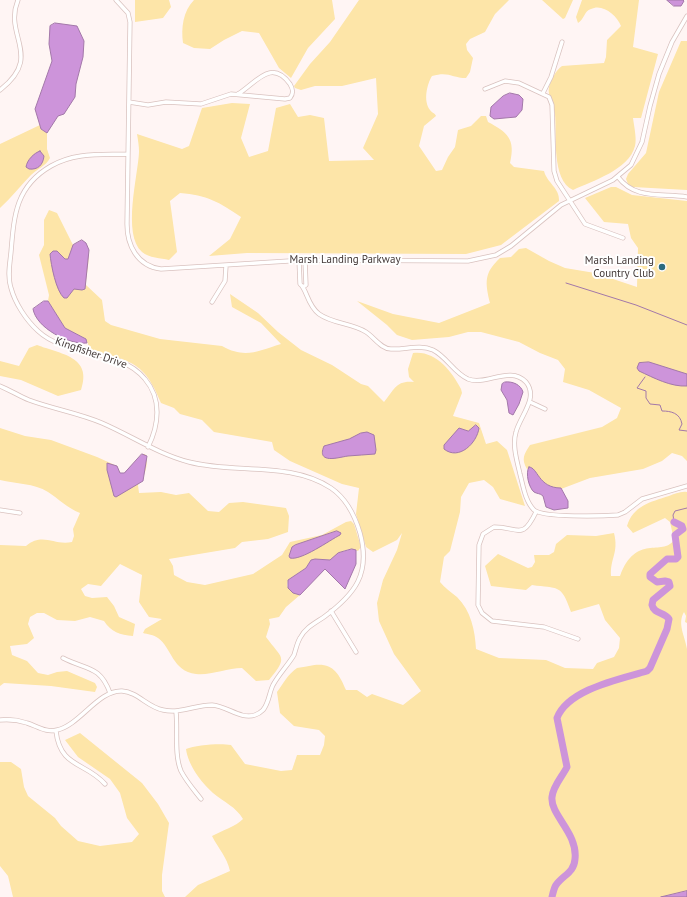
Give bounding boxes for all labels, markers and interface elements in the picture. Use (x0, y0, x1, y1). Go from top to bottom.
street label: Marsh Landing Parkway (289, 253, 401, 267)
place label: Marsh Landing Country Club (585, 254, 654, 280)
marker: Marsh Landing Country Club (657, 262, 667, 272)
street label: Kingfisher Drive (53, 335, 129, 371)

